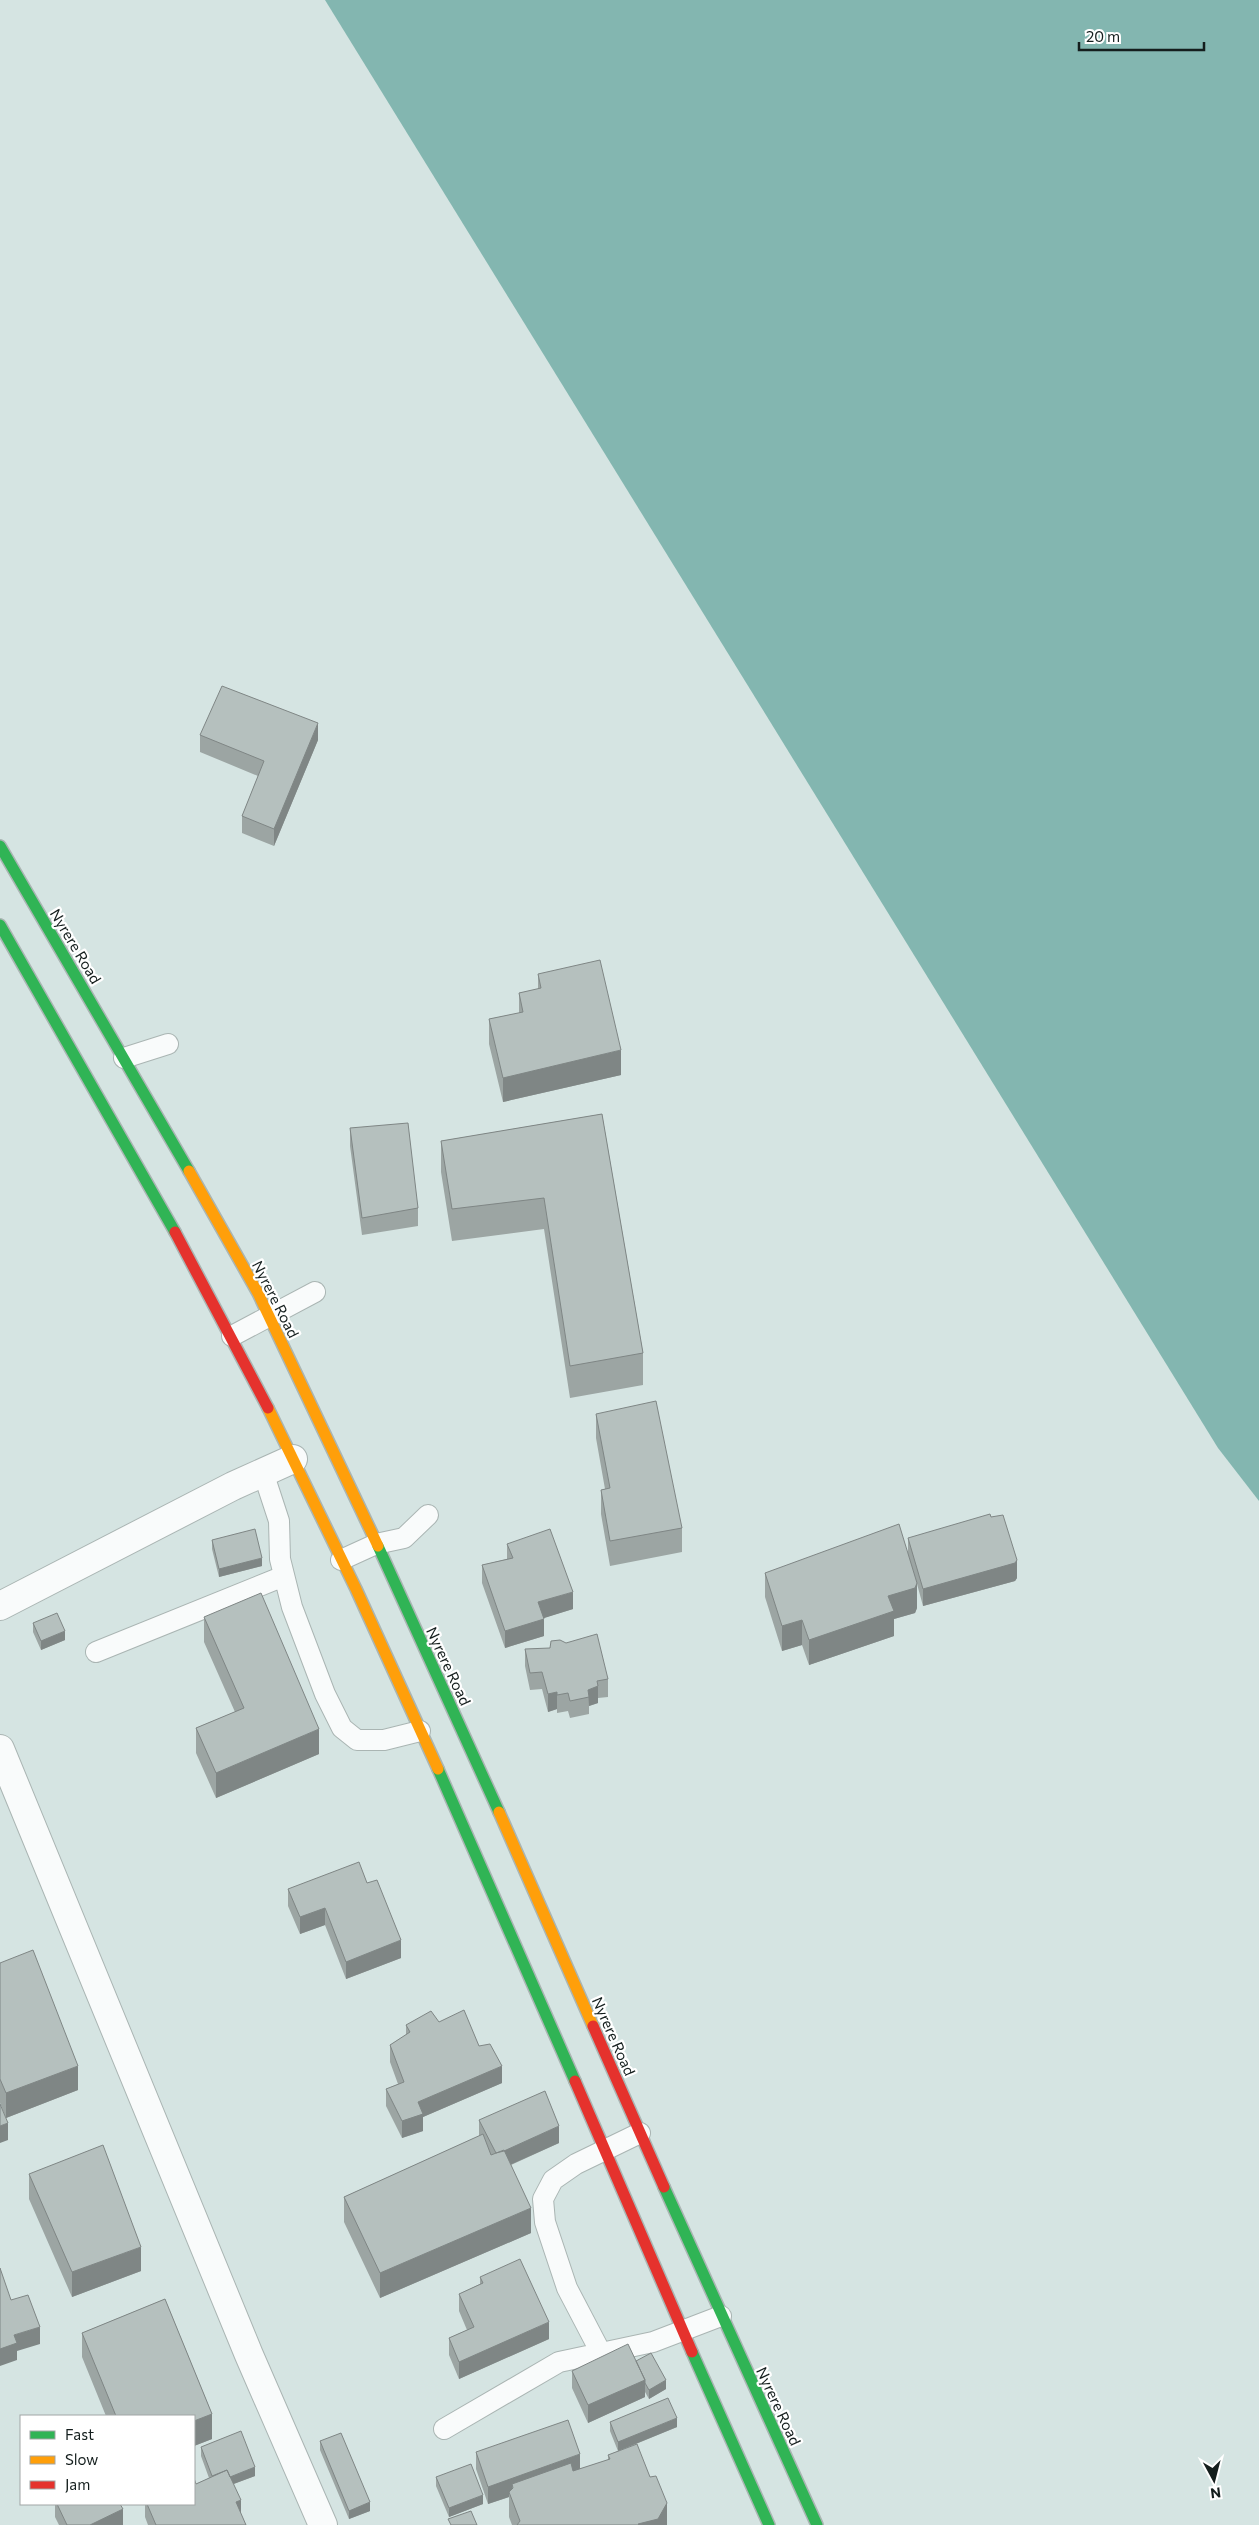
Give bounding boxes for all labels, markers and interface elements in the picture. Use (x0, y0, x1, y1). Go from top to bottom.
scale bar (1079, 20, 1204, 52)
text: 20 m (1086, 27, 1120, 45)
street label: Nyrere Road (47, 905, 105, 987)
street label: Nyrere Road (249, 1257, 303, 1341)
street label: Nyrere Road (423, 1624, 475, 1708)
street label: Nyrere Road (589, 1994, 639, 2078)
street label: Nyrere Road (753, 2364, 805, 2448)
legend (20, 2415, 195, 2505)
text: Fast (65, 2425, 94, 2443)
text: Slow (65, 2450, 98, 2468)
north arrow (1189, 2455, 1239, 2505)
text: Jam (65, 2475, 90, 2493)
text: N (1209, 2484, 1222, 2502)

